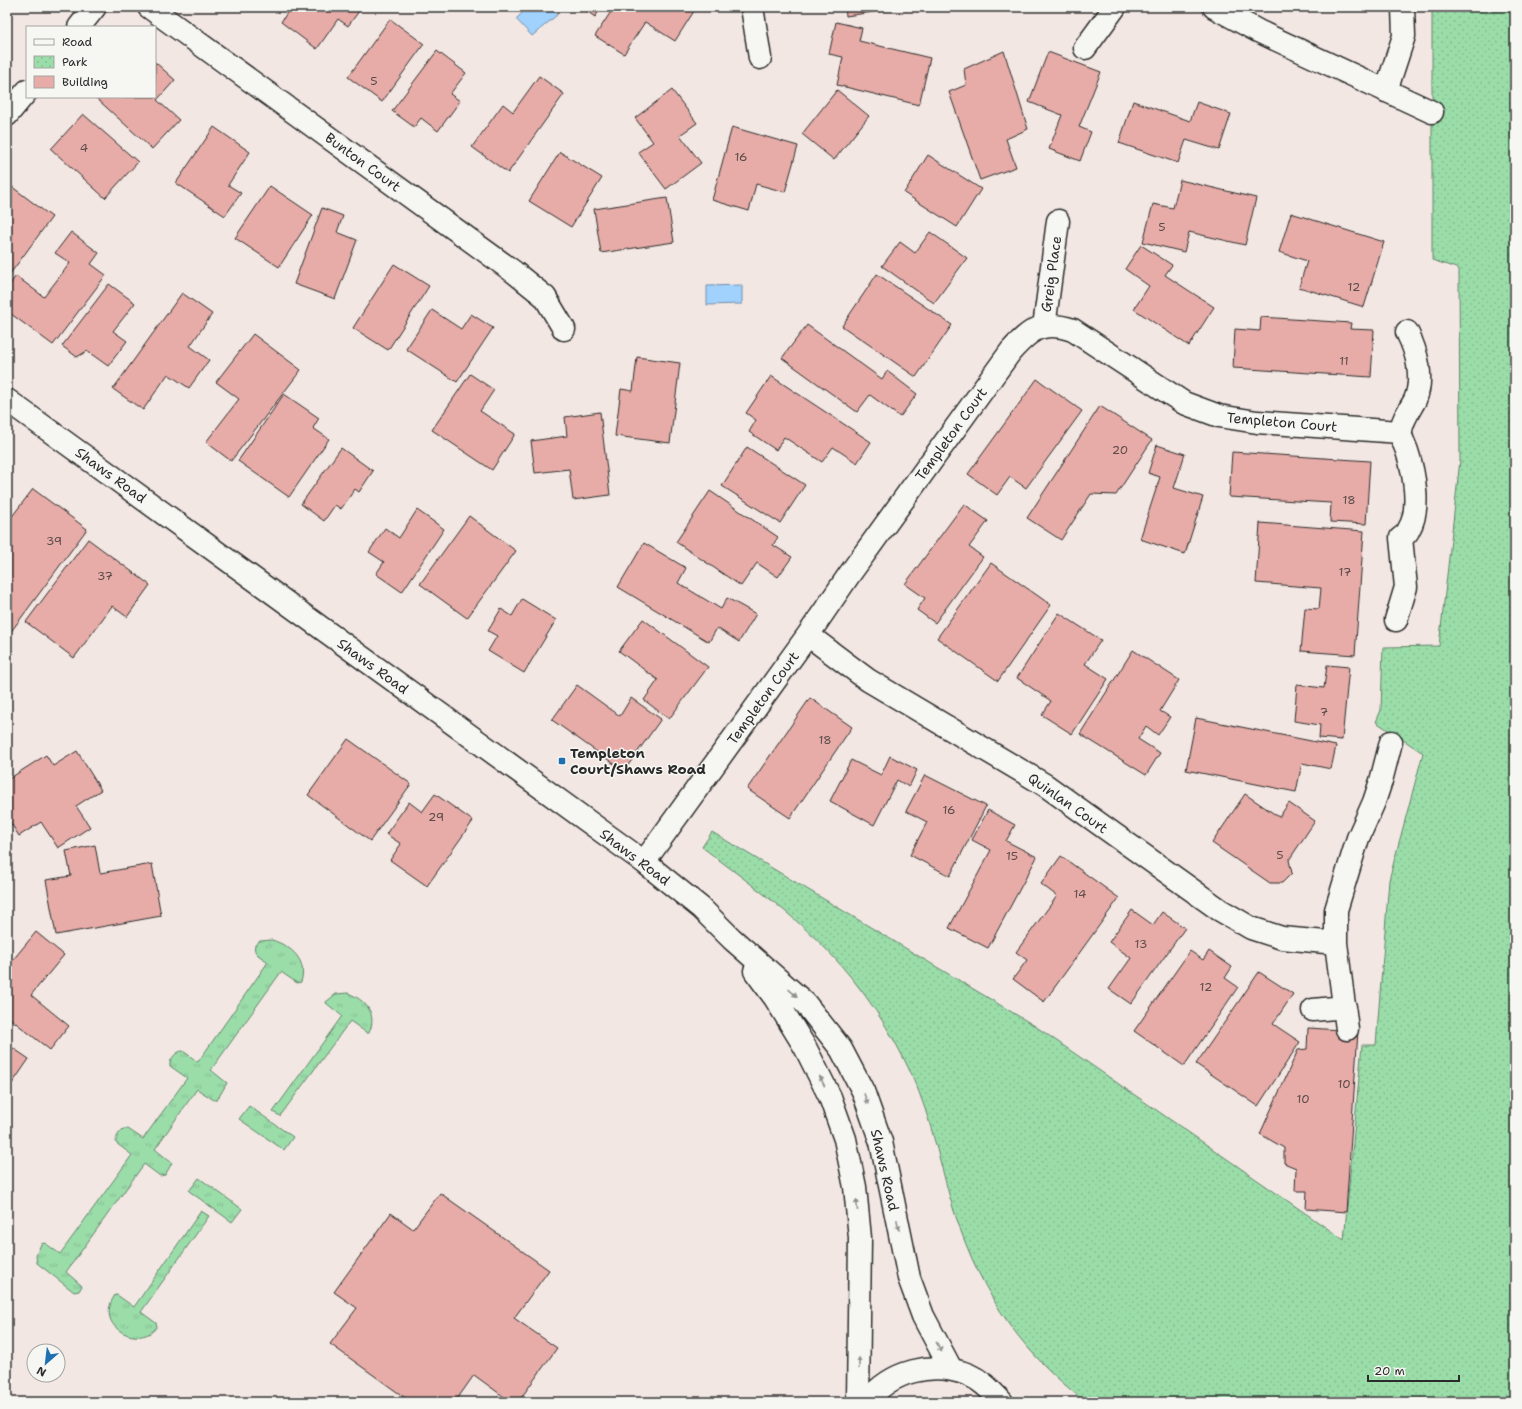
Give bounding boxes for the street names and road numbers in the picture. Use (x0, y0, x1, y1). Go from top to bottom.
street label: Bunton Court (322, 129, 404, 195)
street label: Greig Place (1037, 235, 1065, 313)
street label: Templeton Court (911, 384, 991, 484)
street label: Templeton Court (1226, 408, 1338, 436)
street label: Shaws Road (72, 443, 150, 507)
street label: Shaws Road (334, 634, 412, 698)
street label: Templeton Court (723, 648, 803, 748)
street label: Quinlan Court (1024, 769, 1112, 837)
street label: Shaws Road (596, 825, 674, 889)
street label: Shaws Road (867, 1127, 903, 1213)

